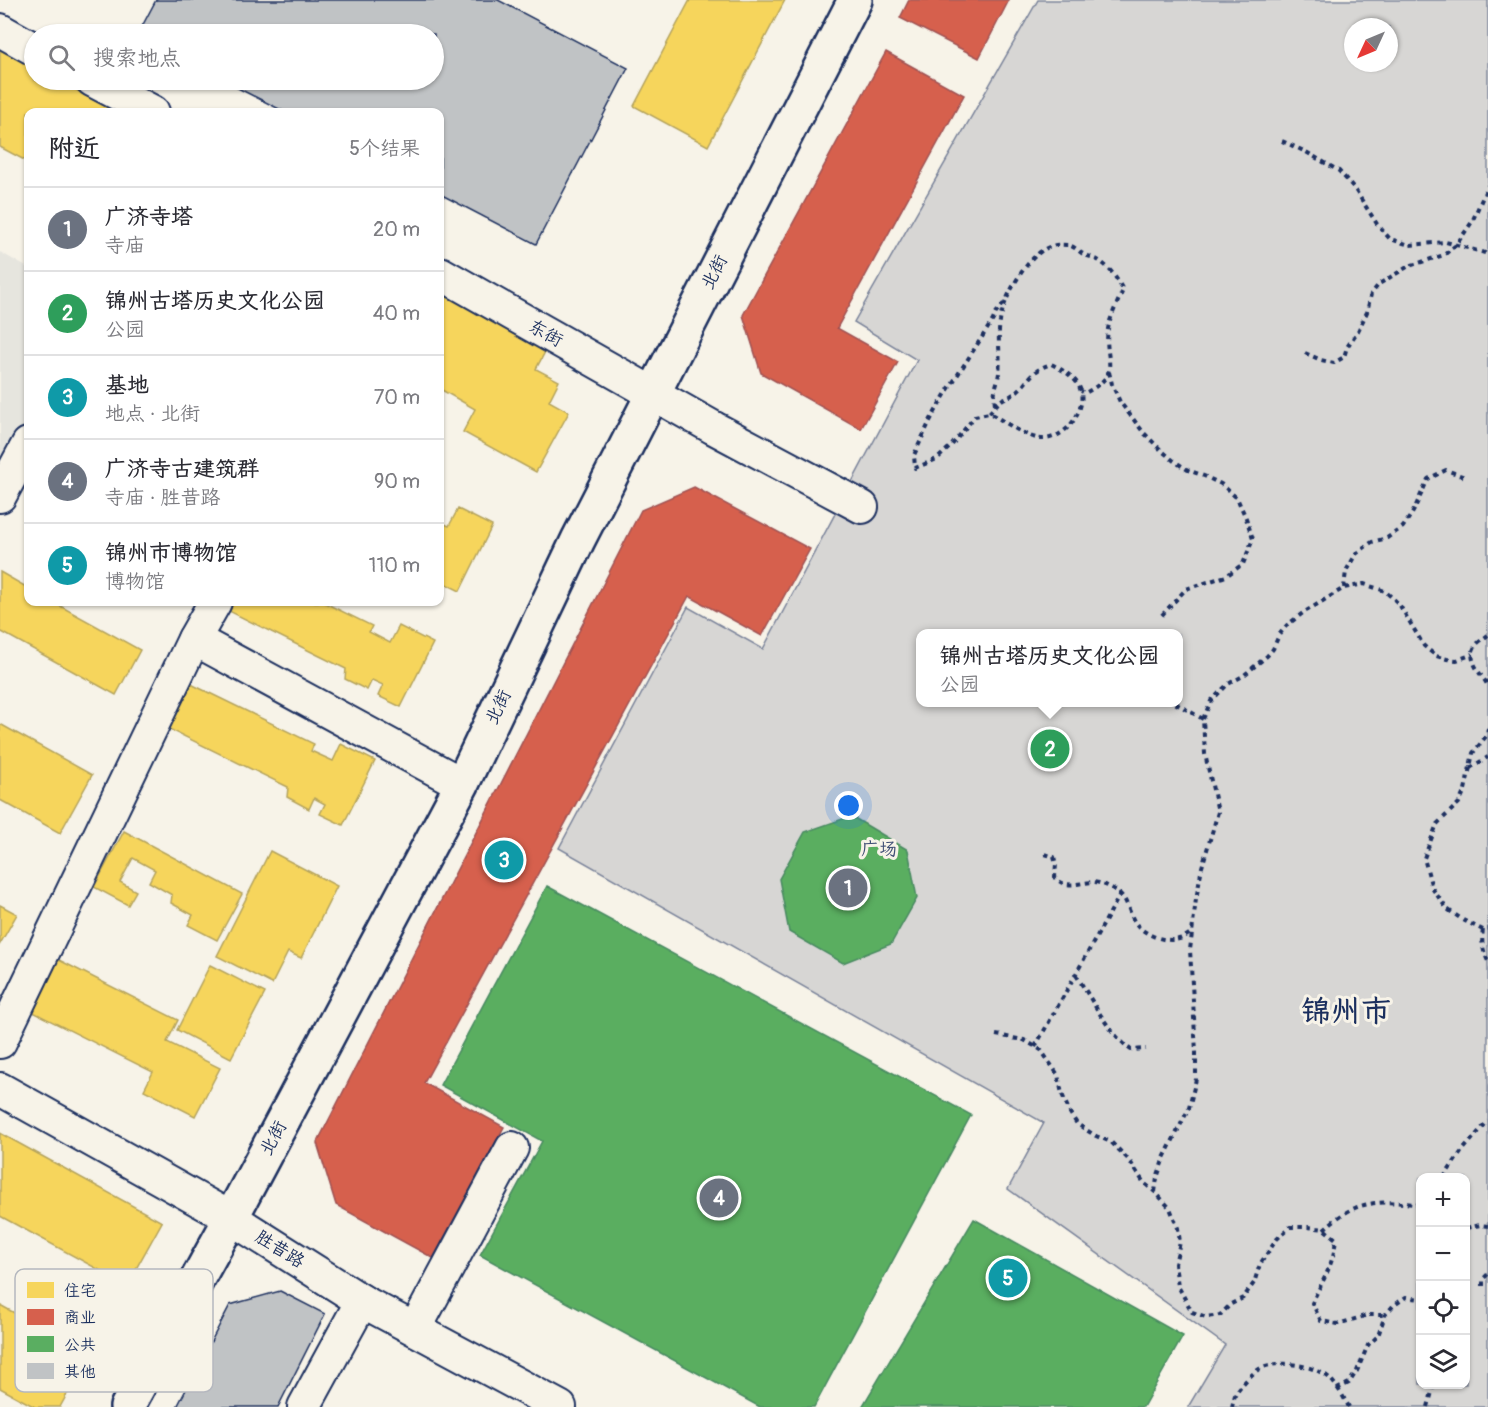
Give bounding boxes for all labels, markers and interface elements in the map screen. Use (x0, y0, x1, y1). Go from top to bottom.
north arrow (1344, 18, 1398, 72)
search box (24, 24, 444, 90)
icon: search (45, 41, 78, 74)
text: 搜索地点 (93, 44, 181, 72)
text: 附近 (48, 133, 100, 165)
text: 5个结果 (349, 136, 420, 161)
text: 广济寺塔 (105, 203, 193, 231)
text: 1 (64, 217, 71, 242)
text: 20 m (373, 217, 420, 242)
text: 寺庙 (105, 233, 145, 258)
street label: 北街 (696, 251, 733, 293)
text: 锦州古塔历史文化公园 (105, 287, 325, 315)
text: 2 (62, 301, 73, 326)
text: 40 m (373, 301, 420, 326)
street label: 东街 (524, 315, 567, 352)
text: 公园 (105, 317, 145, 342)
text: 基地 (105, 371, 149, 399)
text: 3 (62, 385, 73, 410)
text: 70 m (374, 385, 420, 410)
text: 地点 · 北街 (105, 401, 200, 426)
text: 广济寺古建筑群 (105, 455, 259, 483)
text: 4 (62, 469, 73, 494)
text: 90 m (374, 469, 420, 494)
text: 寺庙 · 胜昔路 (105, 485, 220, 510)
text: 锦州市博物馆 (105, 539, 237, 567)
text: 5 (62, 553, 73, 578)
text: 110 m (369, 553, 420, 578)
text: 博物馆 (105, 569, 165, 594)
popup (916, 629, 1183, 707)
text: 锦州古塔历史文化公园 (939, 642, 1160, 670)
text: 公园 (939, 672, 979, 697)
street label: 北街 (480, 686, 516, 728)
pin: 2 (1030, 726, 1070, 771)
your location (834, 791, 863, 820)
pin: 3 (484, 838, 524, 882)
park label: 广场 (861, 838, 897, 861)
pin: 1 (828, 866, 868, 910)
district label: 锦州市 (1301, 993, 1391, 1030)
street label: 北街 (255, 1117, 292, 1160)
map controls (1416, 1173, 1470, 1389)
button: + (1416, 1173, 1470, 1227)
pin: 4 (700, 1176, 738, 1220)
street label: 胜昔路 (251, 1225, 309, 1273)
button: − (1416, 1227, 1470, 1281)
pin: 5 (988, 1256, 1028, 1300)
legend (15, 1269, 213, 1392)
text: 住宅 (64, 1281, 96, 1301)
button: locate (1416, 1281, 1470, 1335)
text: 商业 (64, 1308, 96, 1328)
text: 公共 (64, 1335, 96, 1355)
button: layers (1416, 1335, 1470, 1389)
text: 其他 (64, 1362, 96, 1382)

